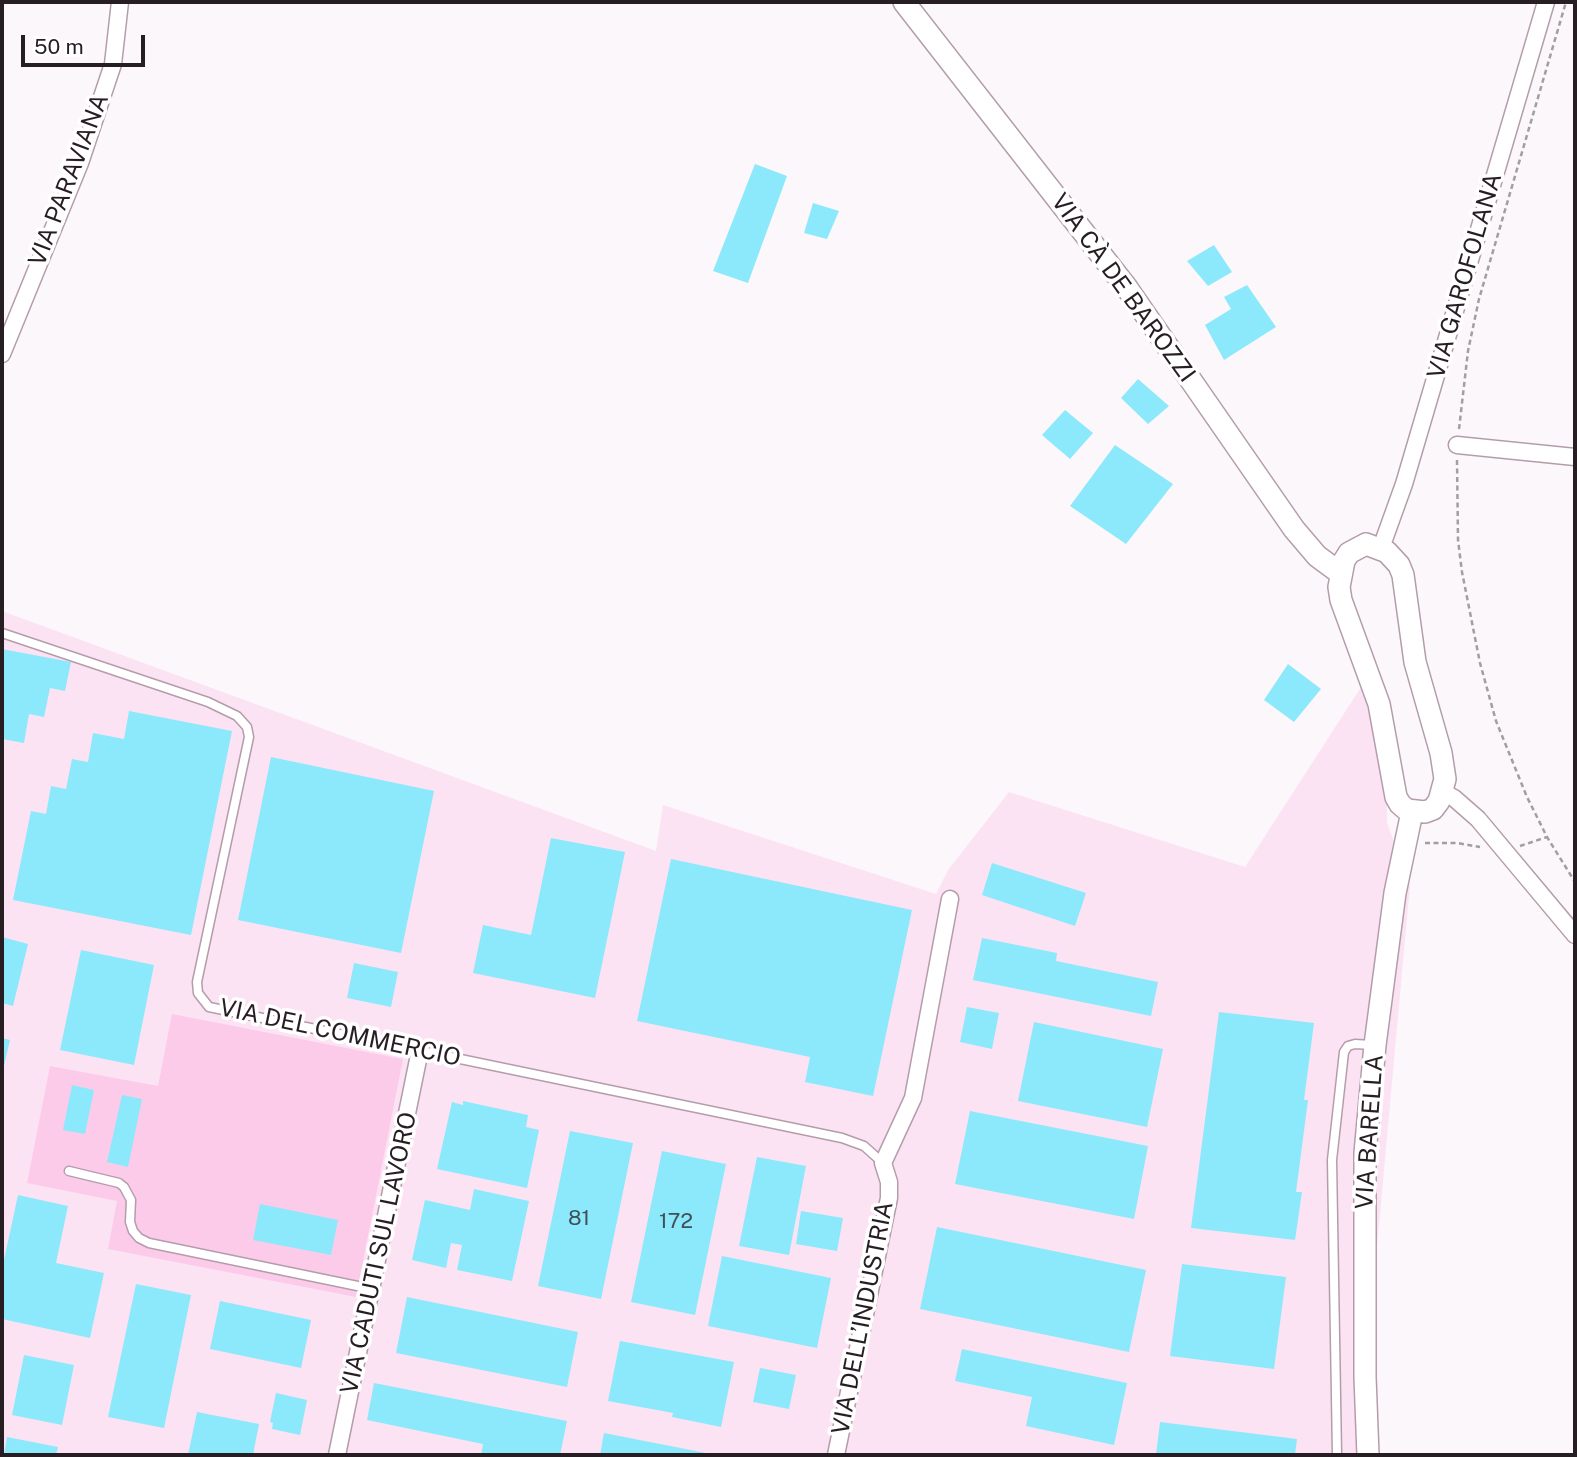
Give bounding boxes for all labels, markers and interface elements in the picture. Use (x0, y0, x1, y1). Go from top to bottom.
scale bar (24, 21, 149, 65)
text: 50 m (34, 34, 84, 59)
street label: VIA PARAVIANA (23, 90, 115, 270)
street label: VIA GAROFOLANA (1422, 170, 1508, 382)
street label: VIA CÀ DE BAROZZI (1045, 188, 1201, 388)
street label: VIA DEL COMMERCIO (217, 993, 463, 1073)
street label: VIA BARELLA (1350, 1054, 1390, 1210)
street label: VIA CADUTI SUL LAVORO (335, 1109, 423, 1397)
street label: VIA DELL’INDUSTRIA (826, 1199, 900, 1437)
house number: 81 (568, 1206, 590, 1232)
house number: 172 (659, 1209, 693, 1235)

